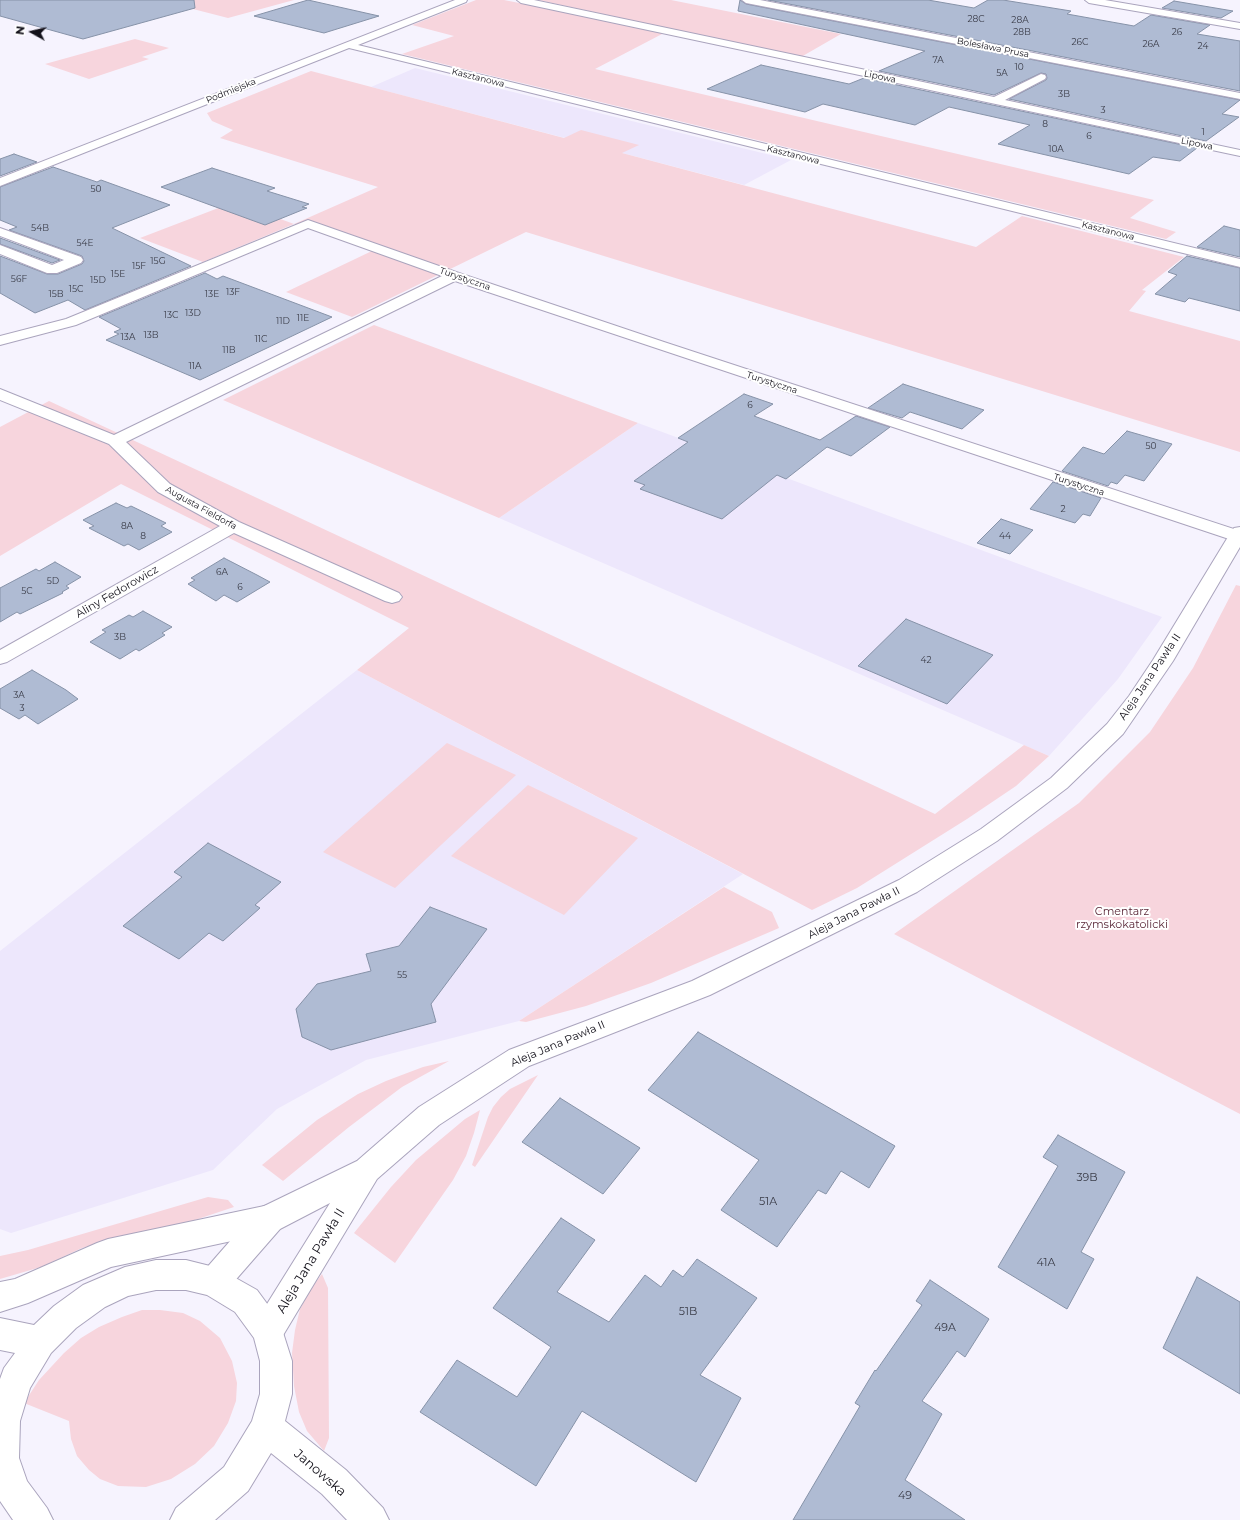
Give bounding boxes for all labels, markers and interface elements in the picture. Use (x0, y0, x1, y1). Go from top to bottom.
north arrow (12, 12, 52, 52)
house number: 28C (967, 14, 985, 24)
house number: 28A (1011, 15, 1029, 25)
text: N (13, 25, 28, 36)
house number: 28B (1013, 27, 1031, 37)
house number: 26 (1172, 27, 1182, 37)
street label: Bolesława Prusa (956, 36, 1030, 60)
house number: 26C (1072, 37, 1088, 47)
house number: 26A (1142, 39, 1160, 49)
house number: 24 (1198, 41, 1208, 51)
house number: 7A (932, 55, 944, 65)
house number: 10 (1014, 62, 1024, 72)
street label: Kasztanowa (450, 66, 506, 90)
street label: Lipowa (863, 68, 897, 86)
house number: 5A (996, 68, 1008, 78)
street label: Podmiejska (204, 76, 258, 106)
house number: 3B (1058, 89, 1070, 99)
house number: 3 (1100, 105, 1106, 115)
house number: 8 (1042, 119, 1048, 129)
house number: 1 (1201, 127, 1205, 137)
house number: 6 (1086, 131, 1092, 141)
street label: Lipowa (1180, 135, 1214, 153)
street label: Kasztanowa (765, 143, 821, 167)
house number: 10A (1048, 144, 1064, 154)
house number: 50 (90, 184, 102, 194)
street label: Kasztanowa (1080, 219, 1136, 243)
house number: 54B (31, 223, 49, 233)
house number: 54E (76, 238, 94, 248)
house number: 15G (150, 256, 166, 266)
house number: 15F (132, 261, 146, 271)
street label: Turystyczna (438, 265, 492, 293)
house number: 15E (111, 269, 125, 279)
house number: 56F (11, 274, 27, 284)
house number: 15D (90, 275, 106, 285)
house number: 15C (69, 284, 83, 294)
house number: 13F (226, 287, 240, 297)
house number: 15B (48, 289, 64, 299)
house number: 13E (205, 289, 219, 299)
house number: 13D (185, 308, 201, 318)
house number: 13C (164, 310, 178, 320)
house number: 11E (297, 313, 309, 323)
house number: 11D (276, 316, 290, 326)
house number: 13B (143, 330, 159, 340)
house number: 13A (121, 332, 135, 342)
house number: 11C (255, 334, 267, 344)
house number: 11B (222, 345, 236, 355)
house number: 11A (189, 361, 201, 371)
street label: Turystyczna (745, 370, 799, 396)
house number: 6 (747, 400, 753, 410)
house number: 50 (1145, 441, 1157, 451)
street label: Turystyczna (1052, 472, 1106, 498)
street label: Augusta Fieldorfa (164, 484, 238, 532)
house number: 2 (1060, 504, 1066, 514)
house number: 8A (121, 521, 133, 531)
house number: 8 (140, 531, 146, 541)
house number: 44 (999, 531, 1011, 541)
street label: Aliny Fedorowicz (73, 563, 161, 621)
house number: 6A (216, 567, 228, 577)
house number: 5D (47, 576, 59, 586)
house number: 6 (237, 582, 243, 592)
house number: 5C (21, 586, 33, 596)
street label: Aleja Jana Pawła II (1116, 631, 1184, 723)
house number: 3B (114, 632, 126, 642)
house number: 42 (920, 655, 932, 665)
house number: 3A (13, 690, 25, 700)
house number: 3 (19, 703, 25, 713)
street label: Aleja Jana Pawła II (806, 884, 902, 942)
park label: Cmentarz rzymskokatolicki (1076, 905, 1168, 931)
house number: 55 (397, 970, 407, 980)
street label: Aleja Jana Pawła II (509, 1018, 607, 1070)
house number: 39B (1076, 1171, 1098, 1185)
house number: 51A (759, 1195, 777, 1209)
street label: Aleja Jana Pawła II (273, 1206, 349, 1316)
house number: 41A (1037, 1256, 1055, 1270)
house number: 51B (679, 1305, 697, 1319)
house number: 49A (934, 1321, 956, 1335)
street label: Janowska (291, 1446, 349, 1500)
house number: 49 (898, 1489, 912, 1503)

